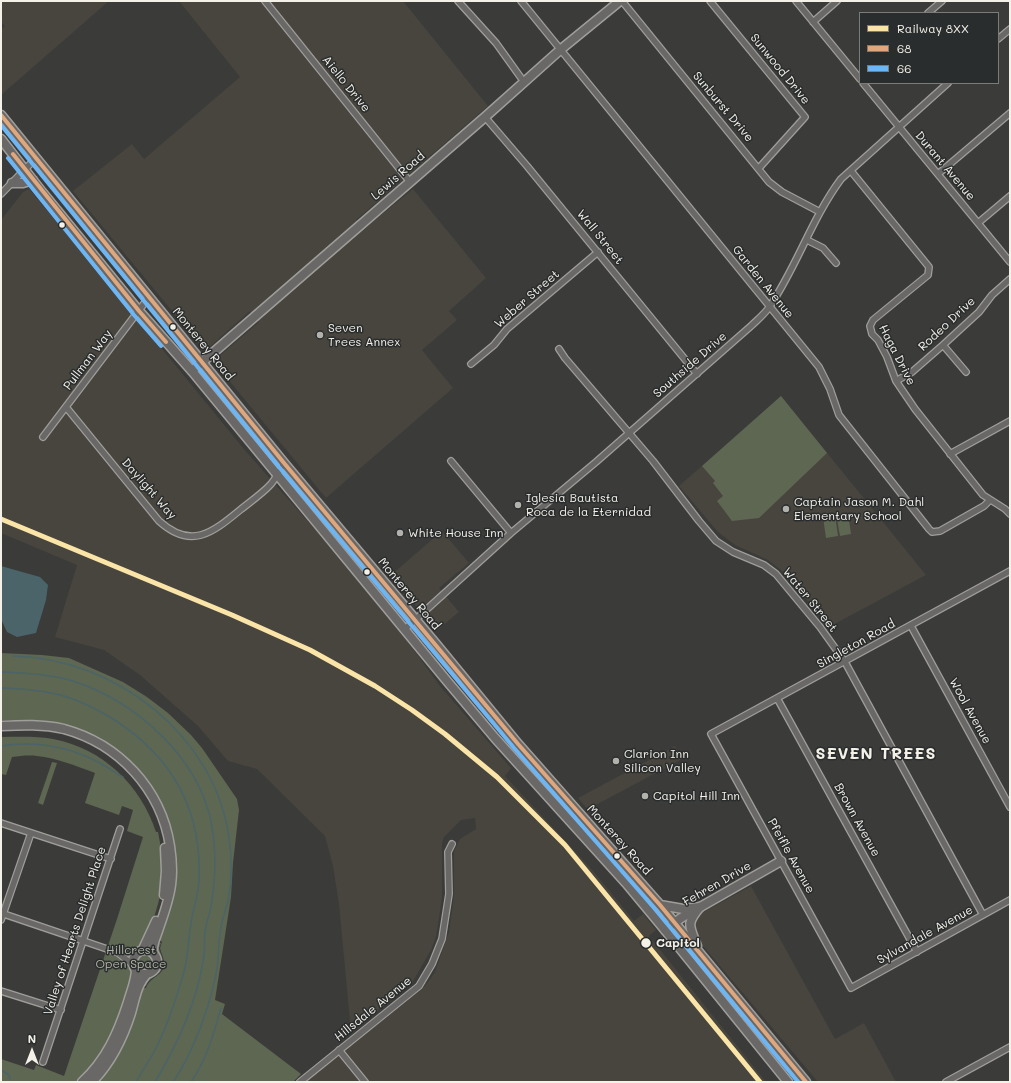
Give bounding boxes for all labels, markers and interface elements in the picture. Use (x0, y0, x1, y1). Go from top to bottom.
legend (859, 12, 999, 84)
text: Railway 8XX (897, 20, 969, 36)
street label: Sunwood Drive (747, 31, 813, 107)
text: 68 (897, 40, 912, 56)
street label: Aiello Drive (319, 53, 373, 115)
text: 66 (897, 60, 912, 76)
street label: Sunburst Drive (690, 69, 756, 145)
street label: Durant Avenue (912, 129, 978, 203)
street label: Lewis Road (368, 149, 428, 203)
street label: Wall Street (574, 207, 626, 267)
unlabelled marker (57, 220, 67, 230)
street label: Garden Avenue (729, 243, 797, 321)
street label: Weber Street (492, 267, 562, 331)
street label: Rodeo Drive (916, 294, 978, 354)
street label: Monterey Road (169, 305, 237, 383)
place label: Seven Trees Annex (328, 321, 400, 349)
unlabelled marker (168, 322, 178, 332)
street label: Haga Drive (876, 322, 918, 388)
street label: Pullman Way (61, 327, 115, 393)
street label: Southside Drive (650, 329, 730, 401)
marker: Seven Trees Annex (315, 330, 325, 340)
street label: Daylight Way (119, 456, 179, 522)
place label: Iglesia Bautista Roca de la Eternidad (526, 491, 651, 519)
place label: Captain Jason M. Dahl Elementary School (794, 495, 924, 523)
marker: Iglesia Bautista Roca de la Eternidad (513, 500, 523, 510)
marker: Captain Jason M. Dahl Elementary School (781, 504, 791, 514)
place label: White House Inn (408, 526, 503, 540)
marker: White House Inn (395, 528, 405, 538)
street label: Monterey Road (375, 555, 443, 633)
street label: Water Street (780, 565, 840, 635)
unlabelled marker (362, 567, 372, 577)
street label: Singleton Road (814, 617, 898, 671)
street label: Wool Avenue (946, 676, 994, 746)
district label: SEVEN TREES (815, 744, 937, 764)
place label: Clarion Inn Silicon Valley (624, 747, 701, 775)
marker: Clarion Inn Silicon Valley (611, 756, 621, 766)
street label: Brown Avenue (831, 781, 883, 859)
place label: Capitol Hill Inn (653, 789, 740, 803)
marker: Capitol Hill Inn (640, 791, 650, 801)
street label: Monterey Road (584, 802, 654, 878)
street label: Pfeifle Avenue (764, 816, 818, 896)
street label: Valley of Hearts Delight Place (41, 845, 109, 1017)
unlabelled marker (612, 851, 622, 861)
street label: Fehren Drive (680, 859, 754, 909)
street label: Sylvandale Avenue (875, 903, 975, 967)
marker: Capitol (639, 936, 653, 950)
place label: Capitol (656, 936, 700, 950)
park label: Hillcrest Open Space (96, 943, 166, 971)
street label: Hillsdale Avenue (332, 974, 414, 1044)
north arrow (12, 1031, 52, 1071)
text: N (28, 1031, 36, 1046)

